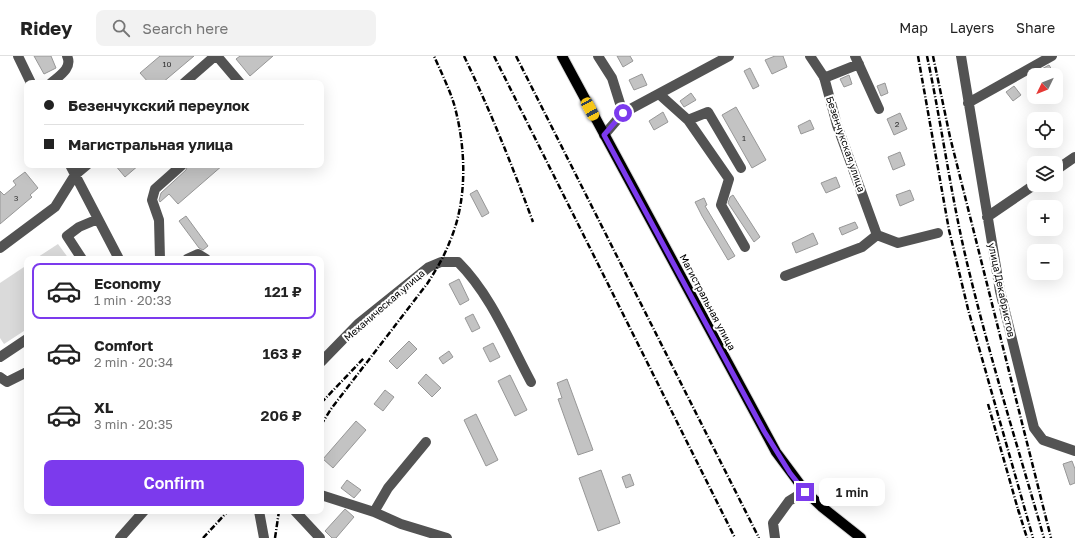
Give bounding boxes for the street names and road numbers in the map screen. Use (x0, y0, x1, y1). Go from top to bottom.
street label: Безенчукская улица (824, 95, 868, 193)
street label: улица Декабристов (986, 242, 1018, 339)
street label: Магистральная улица (677, 252, 739, 352)
street label: Механическая улица (341, 267, 427, 343)

